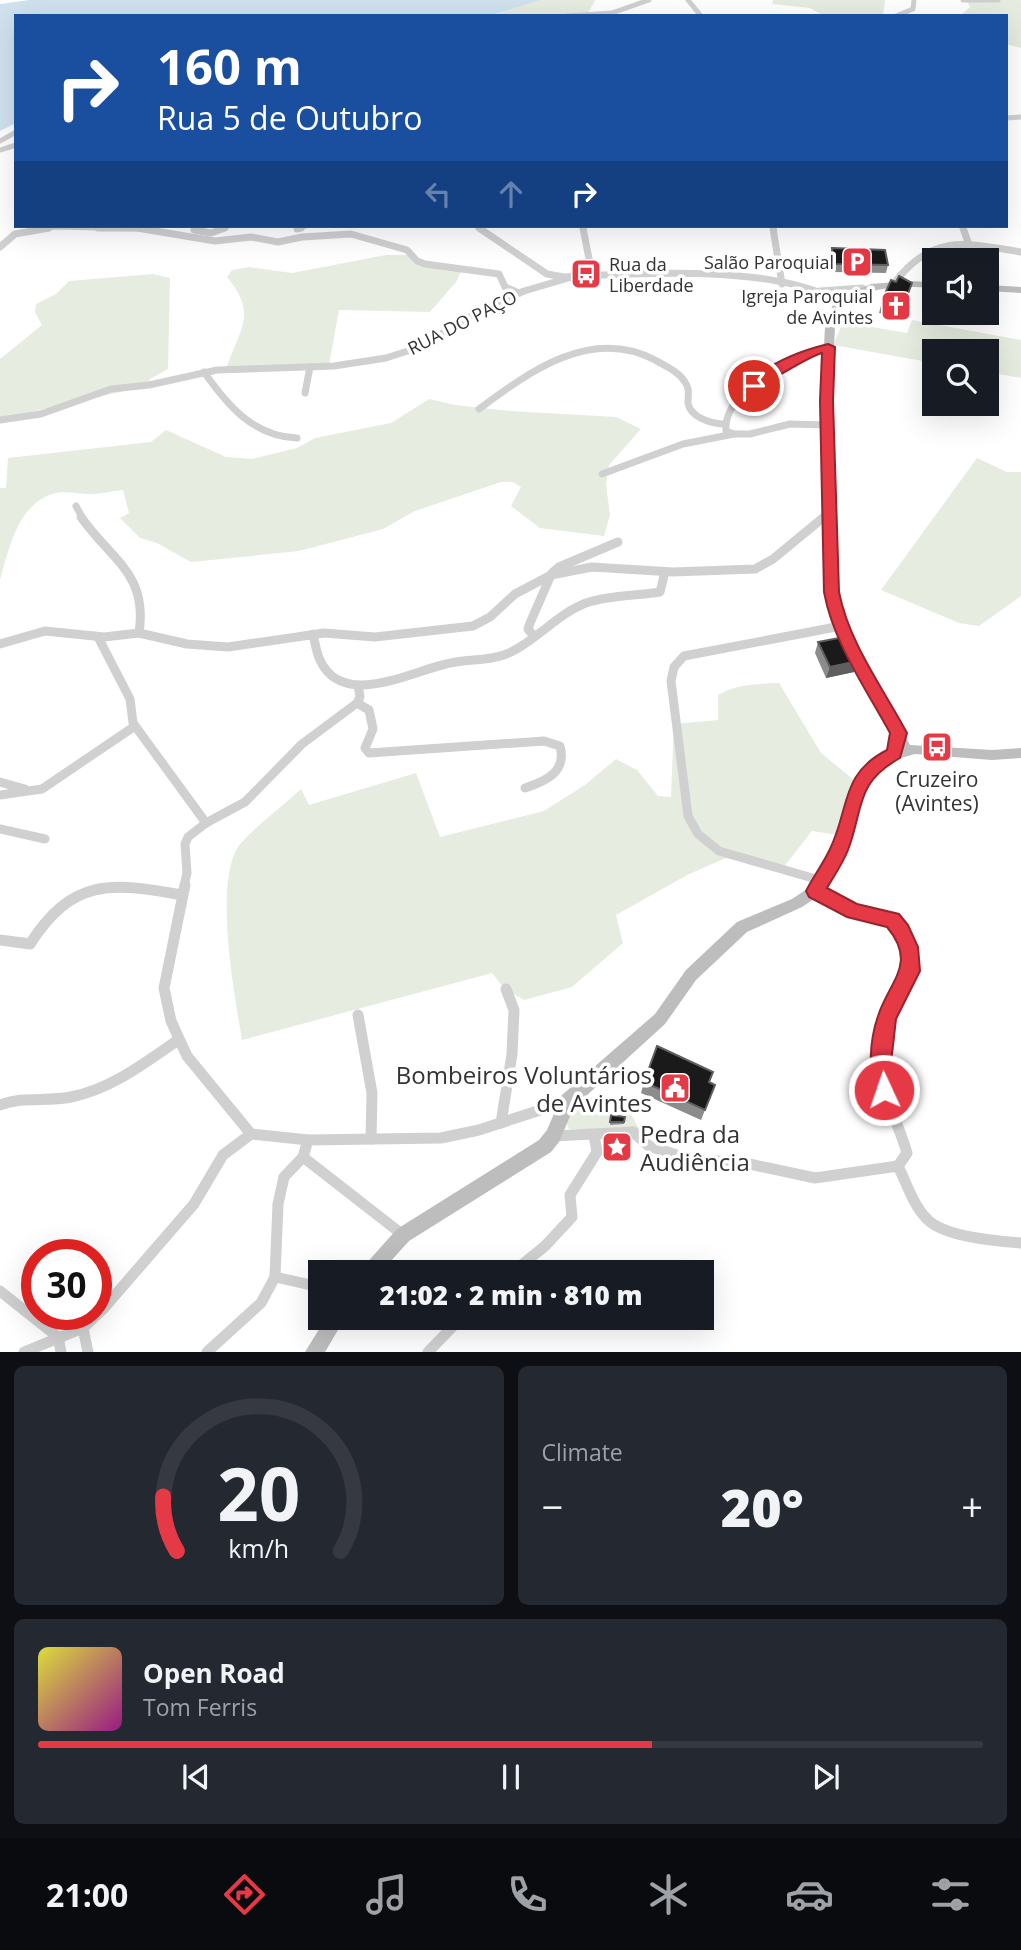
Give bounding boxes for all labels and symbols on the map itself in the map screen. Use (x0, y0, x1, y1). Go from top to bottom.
parking icon: Salão Paroquial (840, 245, 874, 279)
place label: Salão Paroquial (704, 250, 834, 274)
place label: Rua da Liberdade (609, 252, 694, 297)
bus stop icon: Rua da Liberdade (569, 257, 603, 291)
street label: RUA DO PAÇO (403, 284, 521, 360)
place label: Igreja Paroquial de Avintes (741, 284, 873, 329)
church icon: Igreja Paroquial de Avintes (879, 289, 913, 323)
pin (724, 356, 784, 416)
bus stop icon: Cruzeiro (Avintes) (920, 730, 954, 764)
place label: Cruzeiro (Avintes) (895, 765, 979, 817)
position arrow (847, 1053, 921, 1127)
place label: Bombeiros Voluntários de Avintes (396, 1058, 652, 1119)
public building icon: Bombeiros Voluntários de Avintes (658, 1071, 692, 1105)
place label: Pedra da Audiência (640, 1117, 750, 1178)
place icon: Pedra da Audiência (600, 1130, 634, 1164)
speed limit sign: 30 (21, 1239, 112, 1330)

